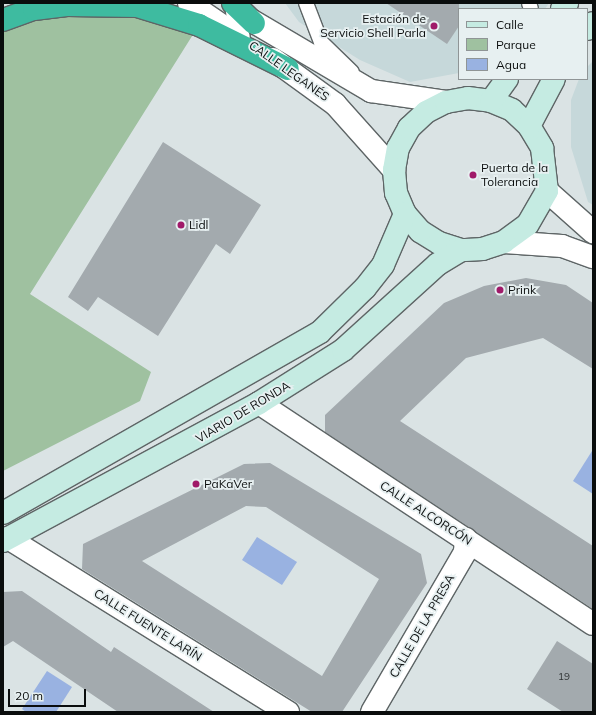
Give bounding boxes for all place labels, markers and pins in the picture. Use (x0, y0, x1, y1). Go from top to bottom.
place label: Estación de Servicio Shell Parla (320, 12, 426, 40)
marker: Estación de Servicio Shell Parla (429, 21, 439, 31)
place label: Puerta de la Tolerancia (481, 161, 548, 189)
marker: Puerta de la Tolerancia (468, 170, 478, 180)
place label: Lidl (189, 218, 208, 232)
marker: Lidl (176, 220, 186, 230)
place label: Prink (508, 283, 536, 297)
marker: Prink (495, 285, 505, 295)
place label: PaKaVer (204, 477, 252, 491)
marker: PaKaVer (191, 479, 201, 489)

